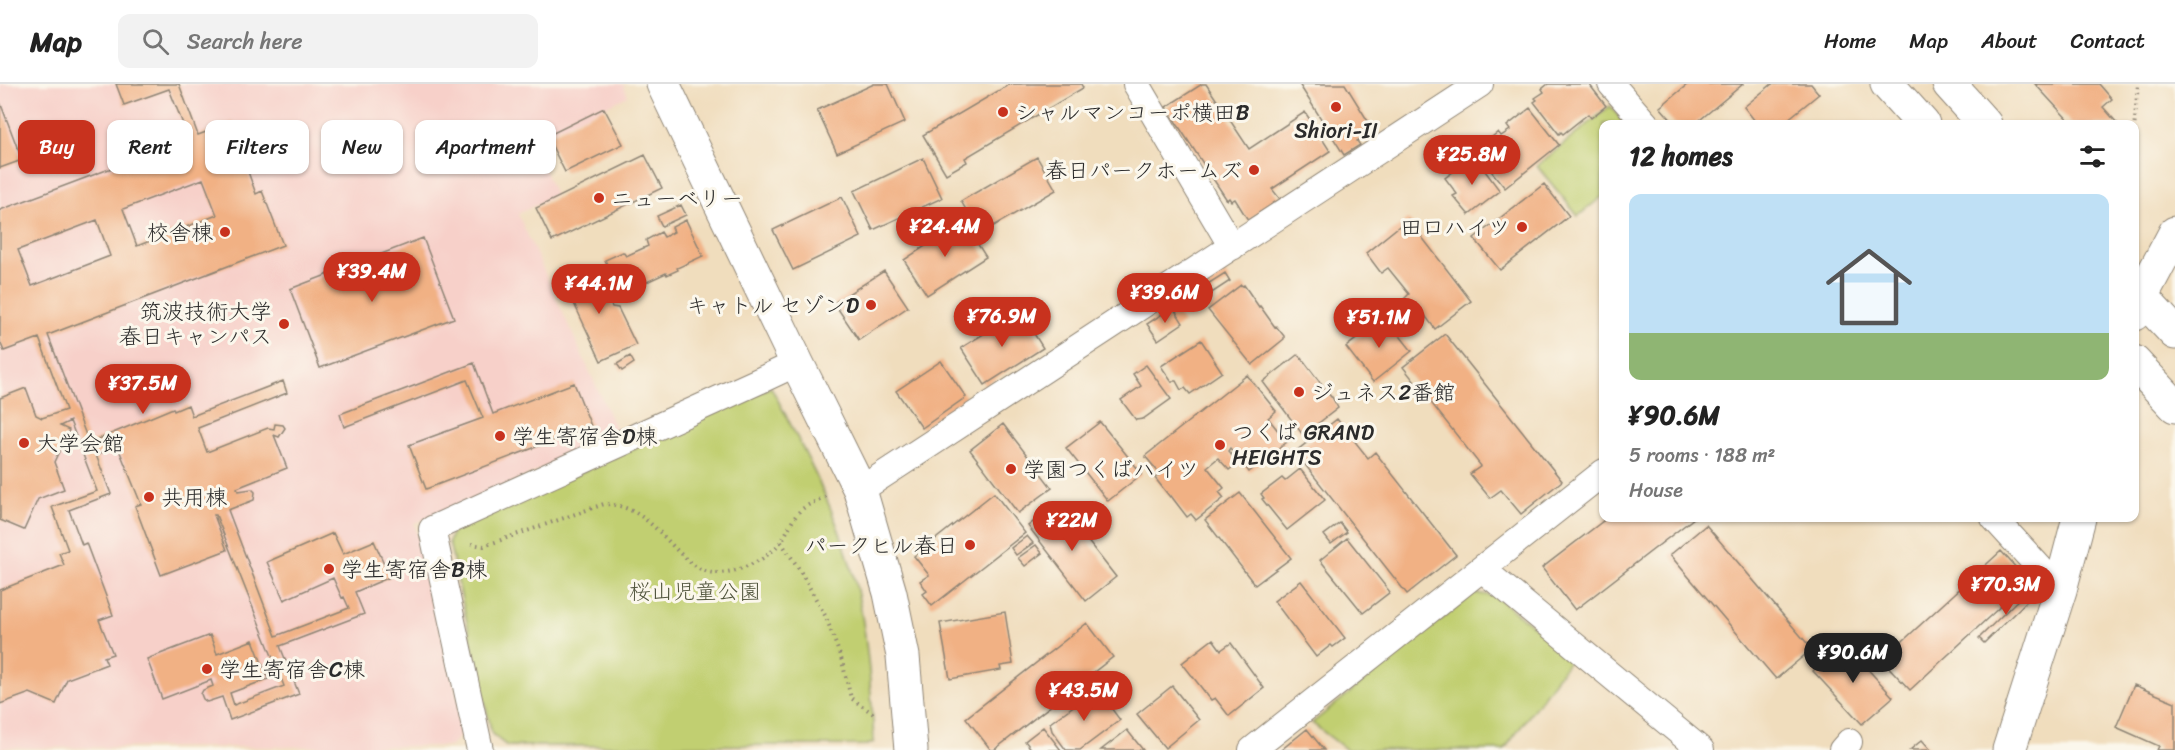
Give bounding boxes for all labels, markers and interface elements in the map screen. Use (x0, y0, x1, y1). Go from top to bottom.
search box (118, 14, 538, 68)
text: Map (30, 17, 82, 66)
text: Search here (187, 22, 303, 61)
text: Home (1824, 22, 1876, 60)
text: Map (1909, 22, 1948, 60)
text: About (1981, 22, 2038, 60)
text: Contact (2071, 22, 2145, 60)
icon: search (139, 25, 172, 58)
place label: シャルマンコーポ横田B (1015, 93, 1249, 132)
marker: Shiori-II (1329, 100, 1343, 114)
marker: シャルマンコーポ横田B (996, 105, 1010, 119)
place label: Shiori-II (1294, 111, 1378, 150)
chip: Buy (18, 120, 95, 174)
chip: Rent (107, 120, 193, 174)
chip: Filters (205, 120, 309, 174)
chip: New (321, 120, 403, 174)
chip: Apartment (415, 120, 556, 174)
text: 12 homes (1629, 133, 1733, 179)
pin: ¥25.8M (1423, 135, 1521, 186)
text: ¥25.8M (1437, 137, 1507, 172)
icon: filters (2076, 140, 2109, 173)
place label: 春日パークホームズ (1045, 151, 1242, 190)
marker: 春日パークホームズ (1247, 163, 1261, 177)
place label: ニューベリー (611, 179, 743, 218)
marker: ニューベリー (592, 191, 606, 205)
pin: ¥24.4M (896, 207, 994, 258)
place label: 田口ハイツ (1400, 208, 1510, 247)
text: ¥24.4M (910, 209, 980, 244)
place label: 校舎棟 (147, 213, 213, 252)
marker: 田口ハイツ (1515, 220, 1529, 234)
marker: 校舎棟 (218, 225, 232, 239)
icon: home (1815, 233, 1923, 341)
pin: ¥39.4M (323, 252, 421, 303)
text: ¥39.4M (337, 254, 407, 289)
pin: ¥44.1M (550, 264, 648, 315)
text: ¥44.1M (565, 266, 633, 301)
pin: ¥39.6M (1116, 273, 1214, 324)
text: ¥39.6M (1131, 275, 1199, 310)
place label: キャトル セゾンD (686, 286, 860, 325)
place label: 筑波技術大学 春日キャンパス (119, 292, 272, 356)
pin: ¥76.9M (953, 297, 1051, 348)
marker: キャトル セゾンD (864, 298, 878, 312)
pin: ¥51.1M (1330, 298, 1428, 349)
text: ¥76.9M (968, 299, 1036, 334)
text: ¥51.1M (1348, 300, 1410, 335)
marker: 筑波技術大学 春日キャンパス (277, 317, 291, 331)
pin: ¥37.5M (94, 364, 192, 415)
text: ¥37.5M (109, 366, 177, 401)
place label: ジュネス2番館 (1311, 373, 1455, 412)
marker: ジュネス2番館 (1292, 385, 1306, 399)
text: ¥90.6M (1629, 392, 1720, 438)
place label: つくば GRAND HEIGHTS (1232, 413, 1375, 477)
place label: 学生寄宿舎D棟 (512, 417, 657, 456)
place label: 大学会館 (36, 424, 124, 463)
marker: 学生寄宿舎D棟 (493, 429, 507, 443)
marker: 大学会館 (17, 436, 31, 450)
marker: つくば GRAND HEIGHTS (1213, 438, 1227, 452)
text: 5 rooms · 188 m² (1629, 438, 1775, 473)
place label: 学園つくばハイツ (1023, 450, 1199, 489)
marker: 学園つくばハイツ (1004, 462, 1018, 476)
text: House (1629, 473, 1683, 508)
place label: 共用棟 (161, 478, 227, 517)
marker: 共用棟 (142, 490, 156, 504)
pin: ¥22M (1036, 501, 1108, 552)
text: ¥22M (1047, 503, 1097, 538)
place label: パークヒル春日 (804, 526, 958, 565)
marker: パークヒル春日 (963, 538, 977, 552)
place label: 学生寄宿舎B棟 (341, 550, 487, 589)
marker: 学生寄宿舎B棟 (322, 562, 336, 576)
pin: ¥70.3M (1957, 565, 2055, 616)
text: ¥70.3M (1972, 567, 2040, 602)
park label: 桜山児童公園 (629, 572, 761, 611)
pin: ¥90.6M (1804, 633, 1902, 684)
text: ¥90.6M (1818, 635, 1888, 670)
place label: 学生寄宿舎C棟 (219, 650, 365, 689)
marker: 学生寄宿舎C棟 (200, 662, 214, 676)
pin: ¥43.5M (1035, 671, 1133, 722)
text: ¥43.5M (1049, 673, 1119, 708)

